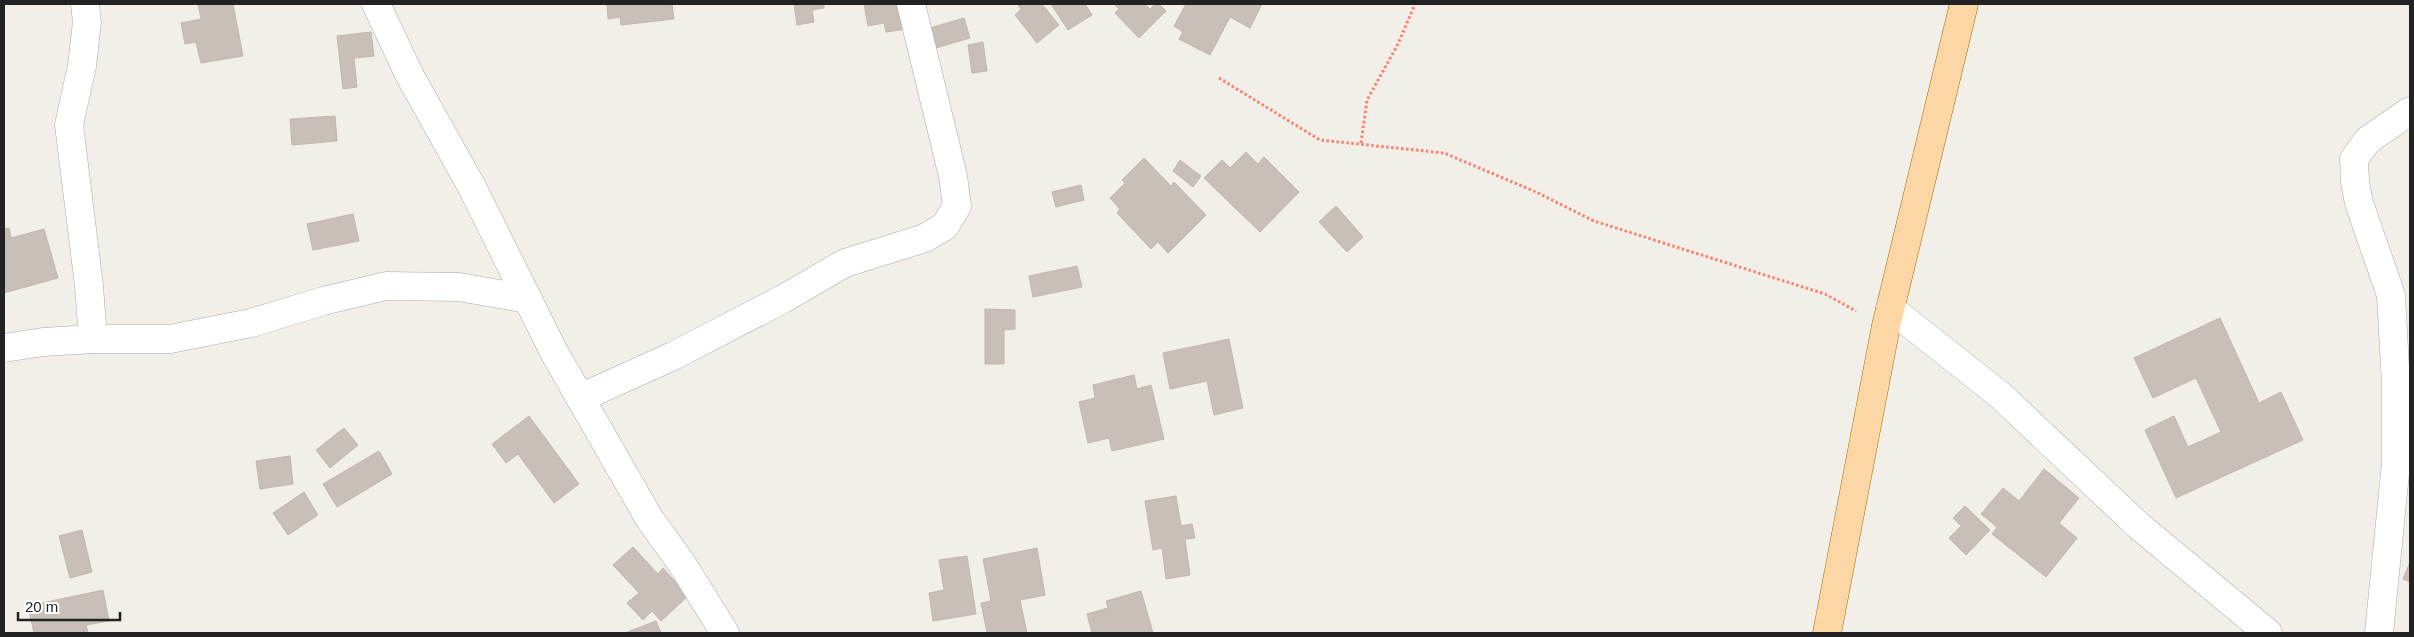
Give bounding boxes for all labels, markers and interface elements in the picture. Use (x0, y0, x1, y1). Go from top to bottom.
scale bar (18, 590, 120, 622)
text: 20 m (25, 598, 58, 615)

